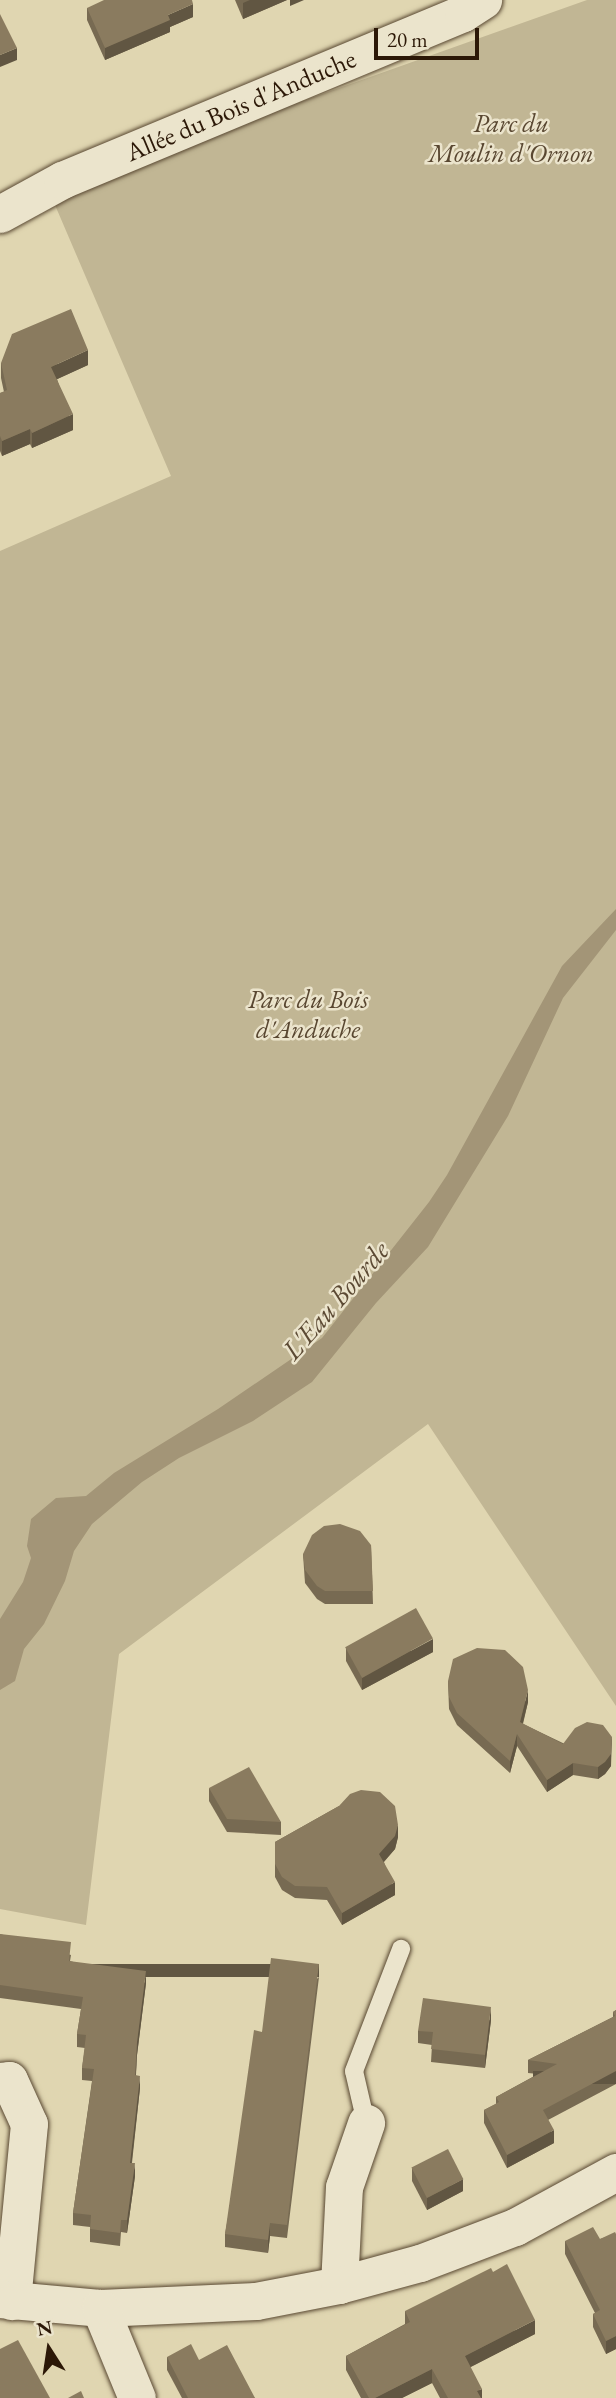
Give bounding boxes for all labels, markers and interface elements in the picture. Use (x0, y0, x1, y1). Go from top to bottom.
scale bar (378, 14, 483, 58)
text: 20 m (387, 26, 428, 53)
street label: Allée du Bois d'Anduche (121, 43, 361, 169)
park label: Parc du Moulin d'Ornon (428, 108, 594, 170)
park label: Parc du Bois d'Anduche (248, 984, 368, 1046)
water label: L'Eau Bourde (274, 1234, 396, 1366)
north arrow (14, 2314, 84, 2384)
text: N (34, 2314, 55, 2342)

